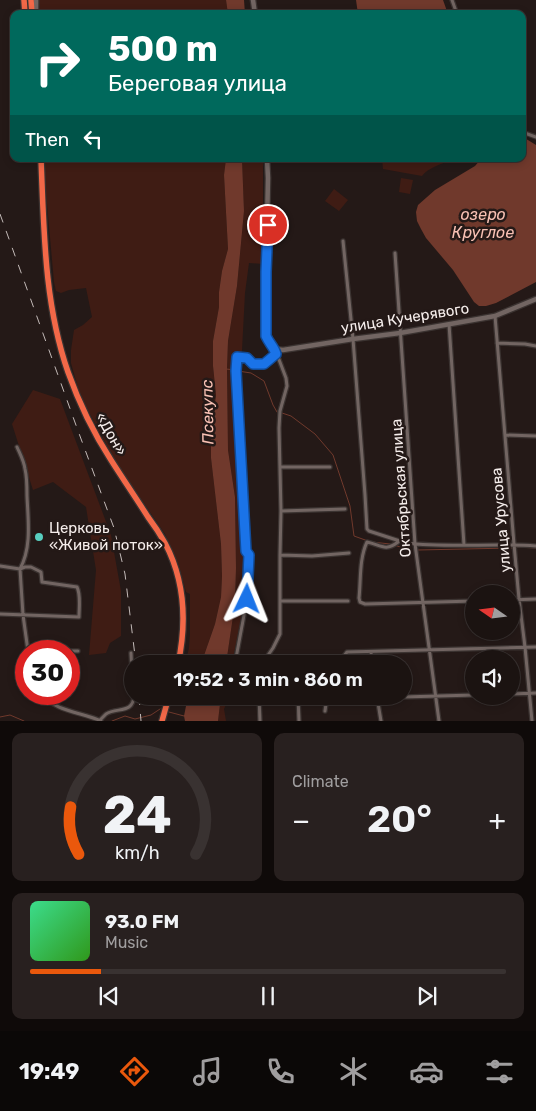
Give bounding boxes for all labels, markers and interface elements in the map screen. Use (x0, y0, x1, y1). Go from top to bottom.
text: 500 m (108, 28, 218, 70)
icon: right (25, 30, 90, 95)
text: Береговая улица (108, 70, 287, 97)
icon: left (79, 125, 107, 153)
text: Then (25, 128, 69, 151)
pin (247, 204, 289, 246)
water label: озеро Круглое (452, 205, 514, 242)
icon: arrive (254, 211, 282, 239)
street label: улица Кучерявого (340, 299, 470, 337)
water label: Псекупс (197, 379, 218, 445)
street label: «Дон» (92, 409, 130, 459)
street label: Октябрьская улица (387, 418, 415, 558)
street label: улица Урусова (487, 467, 515, 573)
place label: Церковь «Живой поток» (49, 519, 163, 554)
marker: Церковь «Живой поток» (33, 531, 45, 543)
position arrow (220, 572, 272, 624)
north arrow (465, 585, 520, 640)
map controls (465, 585, 520, 705)
speed limit sign: 30 (15, 640, 80, 705)
button: sound (465, 650, 520, 705)
text: 19:52 · 3 min · 860 m (173, 668, 363, 691)
text: Climate (292, 772, 349, 791)
text: 24 (102, 784, 172, 846)
text: 20° (367, 796, 432, 842)
text: − (292, 804, 310, 837)
text: + (489, 804, 506, 837)
text: km/h (115, 842, 159, 863)
text: 93.0 FM (105, 910, 179, 933)
text: Music (105, 933, 148, 952)
icon: previous (95, 982, 123, 1010)
icon: pause (254, 982, 282, 1010)
icon: next (413, 982, 441, 1010)
icon: directions (117, 1054, 152, 1089)
icon: music (190, 1054, 225, 1089)
icon: phone (263, 1054, 298, 1089)
icon: climate (336, 1054, 371, 1089)
icon: car (409, 1054, 444, 1089)
icon: filters (482, 1054, 517, 1089)
text: 19:49 (19, 1058, 79, 1085)

